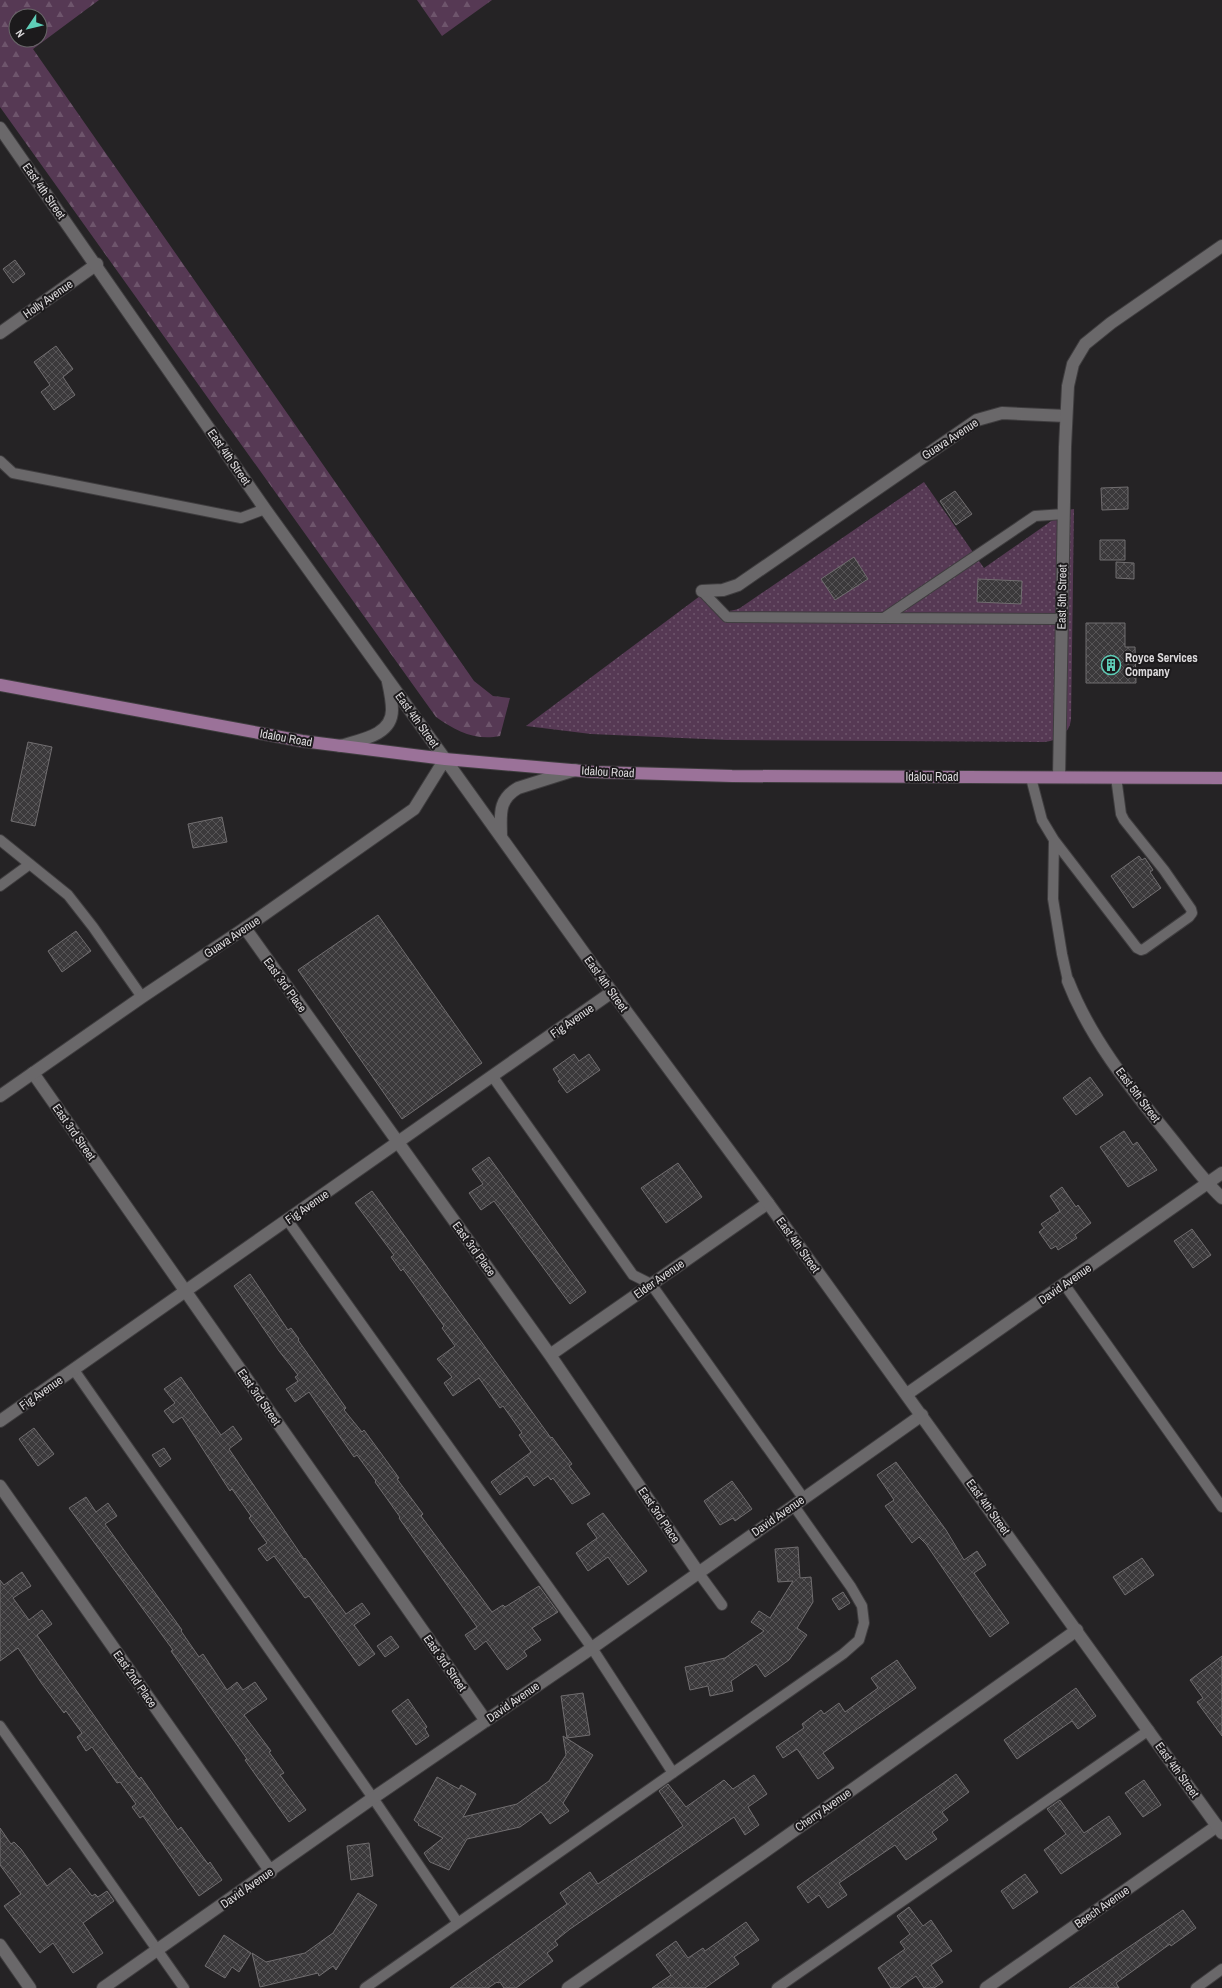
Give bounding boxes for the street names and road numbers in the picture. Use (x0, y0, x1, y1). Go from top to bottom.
street label: East 4th Street (19, 160, 69, 222)
street label: Holly Avenue (20, 276, 76, 322)
street label: Guava Avenue (919, 415, 981, 463)
street label: East 4th Street (204, 426, 254, 488)
street label: East 5th Street (1053, 564, 1071, 630)
street label: East 4th Street (391, 689, 443, 751)
street label: Idalou Road (258, 726, 314, 750)
street label: Idalou Road (581, 763, 635, 781)
street label: Idalou Road (905, 769, 959, 785)
street label: Guava Avenue (201, 912, 263, 962)
street label: East 4th Street (580, 953, 632, 1015)
street label: East 3rd Place (260, 954, 310, 1016)
street label: Fig Avenue (547, 1000, 597, 1042)
street label: East 5th Street (1112, 1064, 1164, 1126)
street label: East 3rd Street (49, 1101, 100, 1164)
street label: Fig Avenue (282, 1186, 332, 1228)
street label: East 4th Street (772, 1214, 824, 1276)
street label: East 3rd Place (449, 1218, 499, 1280)
street label: Elder Avenue (631, 1256, 687, 1302)
street label: David Avenue (1035, 1260, 1095, 1308)
street label: East 3rd Street (234, 1366, 285, 1429)
street label: Fig Avenue (16, 1372, 66, 1414)
street label: East 4th Street (962, 1476, 1014, 1538)
street label: East 3rd Place (634, 1484, 684, 1546)
street label: David Avenue (748, 1492, 808, 1540)
street label: East 3rd Street (420, 1632, 471, 1695)
street label: East 2nd Place (109, 1647, 161, 1711)
street label: David Avenue (483, 1678, 543, 1726)
street label: East 4th Street (1151, 1739, 1203, 1801)
street label: Cherry Avenue (792, 1785, 854, 1835)
street label: David Avenue (217, 1864, 277, 1912)
street label: Beech Avenue (1071, 1882, 1133, 1932)

